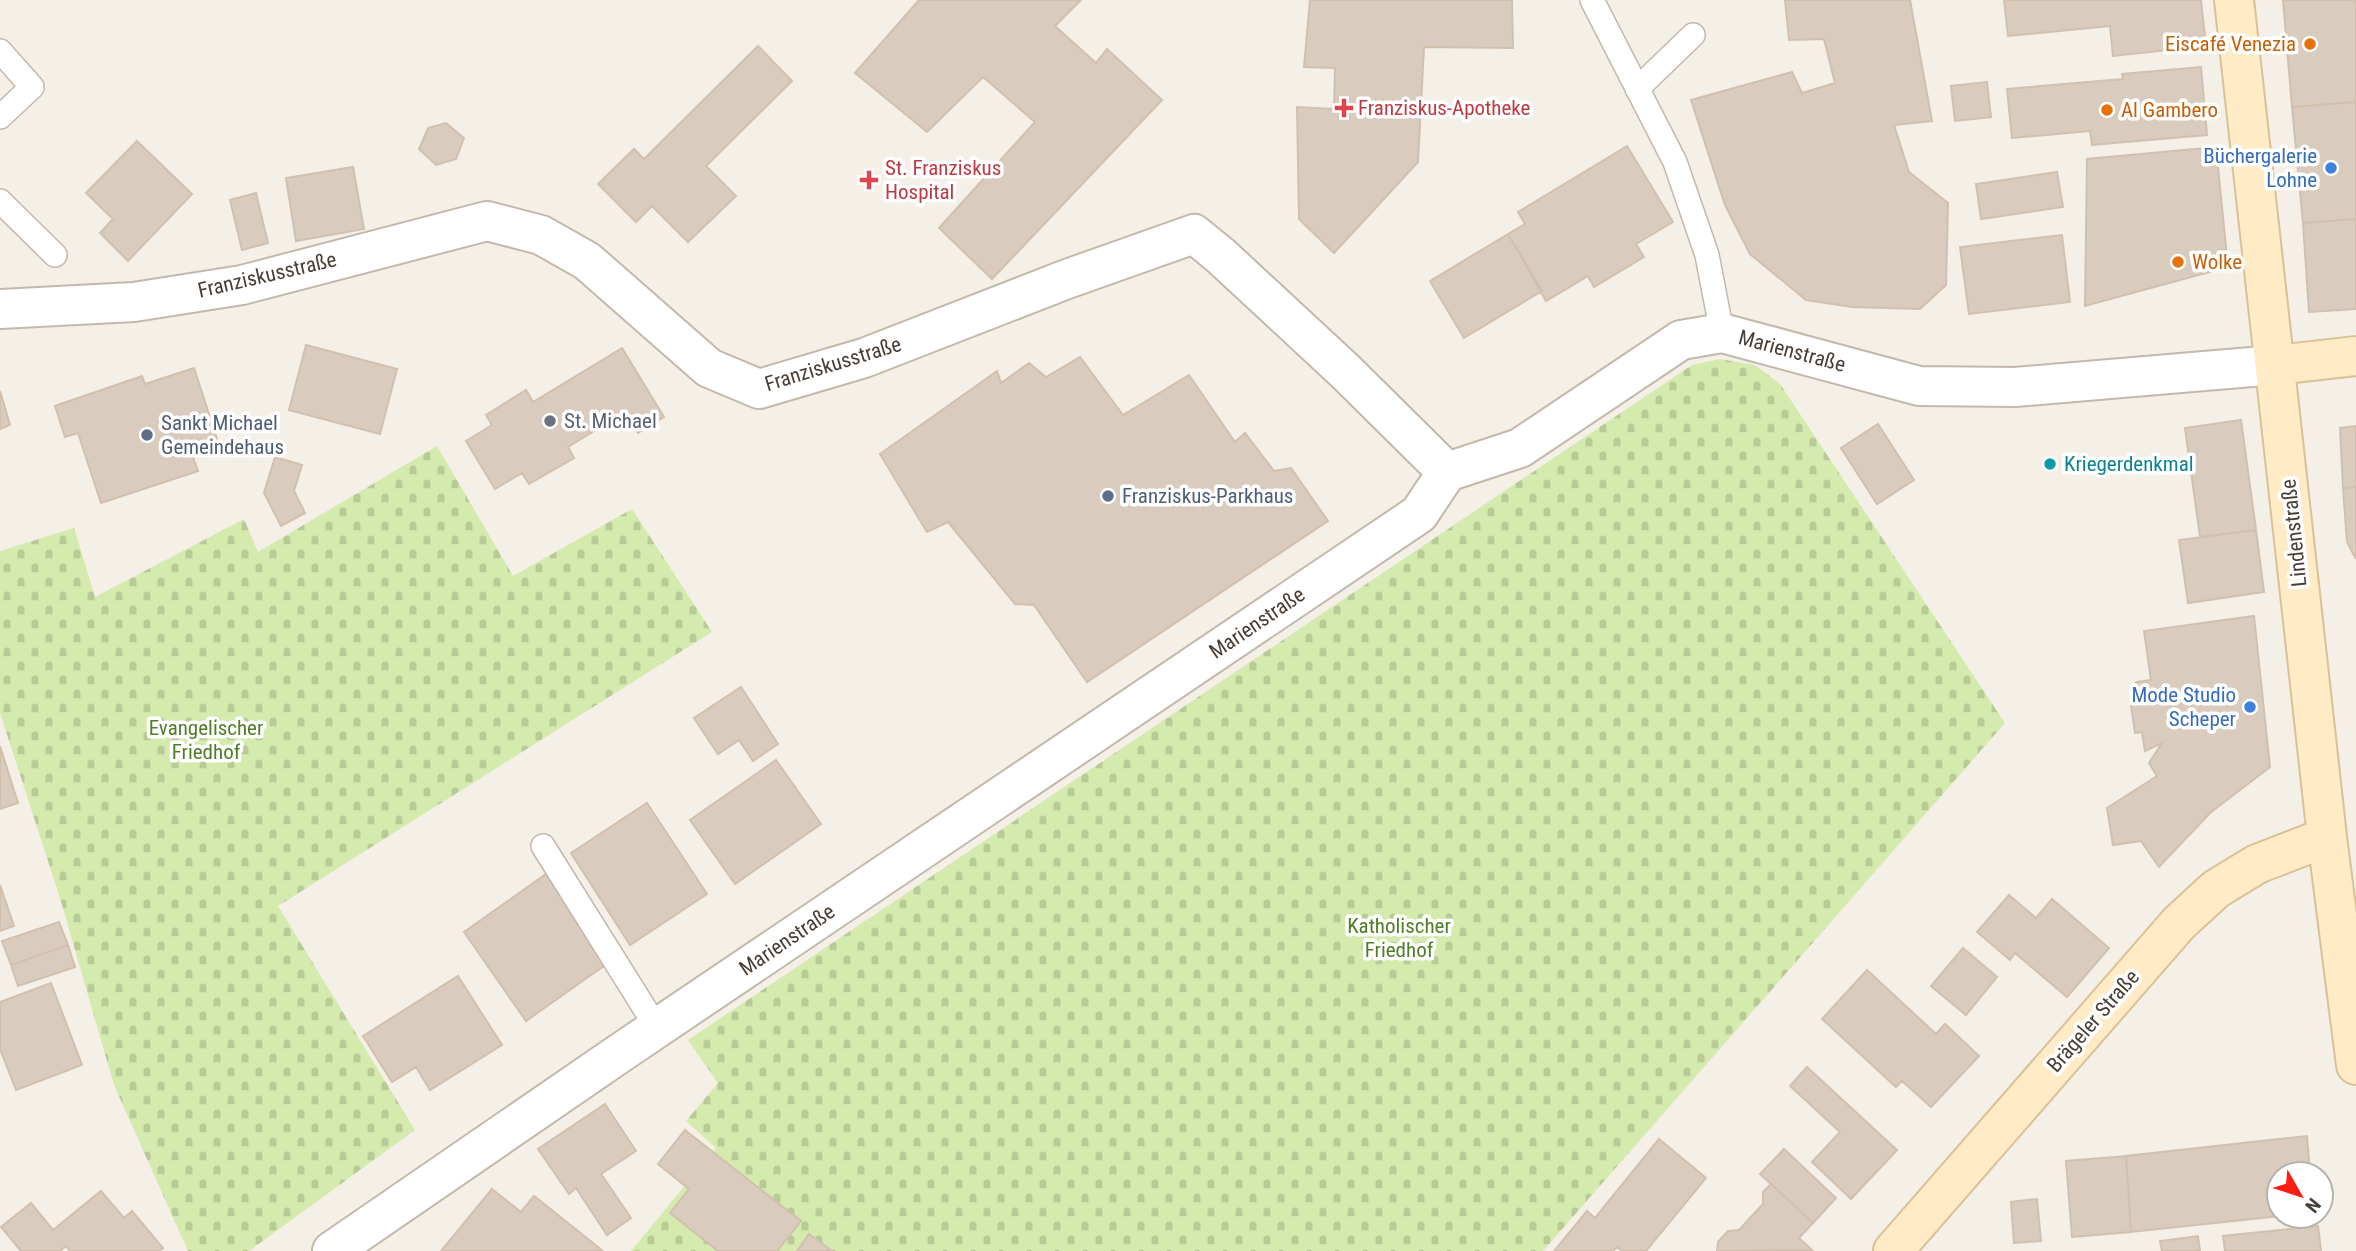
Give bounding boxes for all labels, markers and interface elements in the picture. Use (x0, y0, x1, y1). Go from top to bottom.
place label: Eiscafé Venezia (2165, 32, 2296, 56)
marker: Eiscafé Venezia (2302, 36, 2318, 52)
place label: Franziskus-Apotheke (1358, 96, 1531, 120)
place label: Al Gambero (2121, 98, 2218, 122)
marker: Franziskus-Apotheke (1336, 100, 1352, 116)
marker: Al Gambero (2099, 102, 2115, 118)
place label: Büchergalerie Lohne (2203, 144, 2317, 192)
place label: St. Franziskus Hospital (885, 156, 1001, 204)
marker: Büchergalerie Lohne (2323, 160, 2339, 176)
marker: St. Franziskus Hospital (859, 170, 879, 190)
street label: Franziskusstraße (195, 247, 339, 303)
place label: Wolke (2192, 250, 2242, 274)
marker: Wolke (2170, 254, 2186, 270)
street label: Marienstraße (1736, 325, 1848, 377)
street label: Franziskusstraße (762, 332, 904, 396)
place label: St. Michael (564, 409, 657, 433)
place label: Sankt Michael Gemeindehaus (161, 411, 284, 459)
marker: St. Michael (542, 413, 558, 429)
marker: Sankt Michael Gemeindehaus (139, 427, 155, 443)
place label: Kriegerdenkmal (2064, 452, 2194, 476)
marker: Kriegerdenkmal (2042, 456, 2058, 472)
street label: Lindenstraße (2276, 478, 2312, 588)
place label: Franziskus-Parkhaus (1122, 484, 1293, 508)
marker: Franziskus-Parkhaus (1100, 488, 1116, 504)
street label: Marienstraße (1205, 582, 1309, 664)
place label: Mode Studio Scheper (2131, 683, 2236, 731)
marker: Mode Studio Scheper (2242, 699, 2258, 715)
park label: Evangelischer Friedhof (149, 716, 263, 764)
street label: Marienstraße (735, 899, 839, 981)
park label: Katholischer Friedhof (1347, 914, 1451, 962)
street label: Brägeler Straße (2042, 965, 2144, 1077)
north arrow (2265, 1160, 2335, 1230)
text: N (2300, 1194, 2325, 1217)

